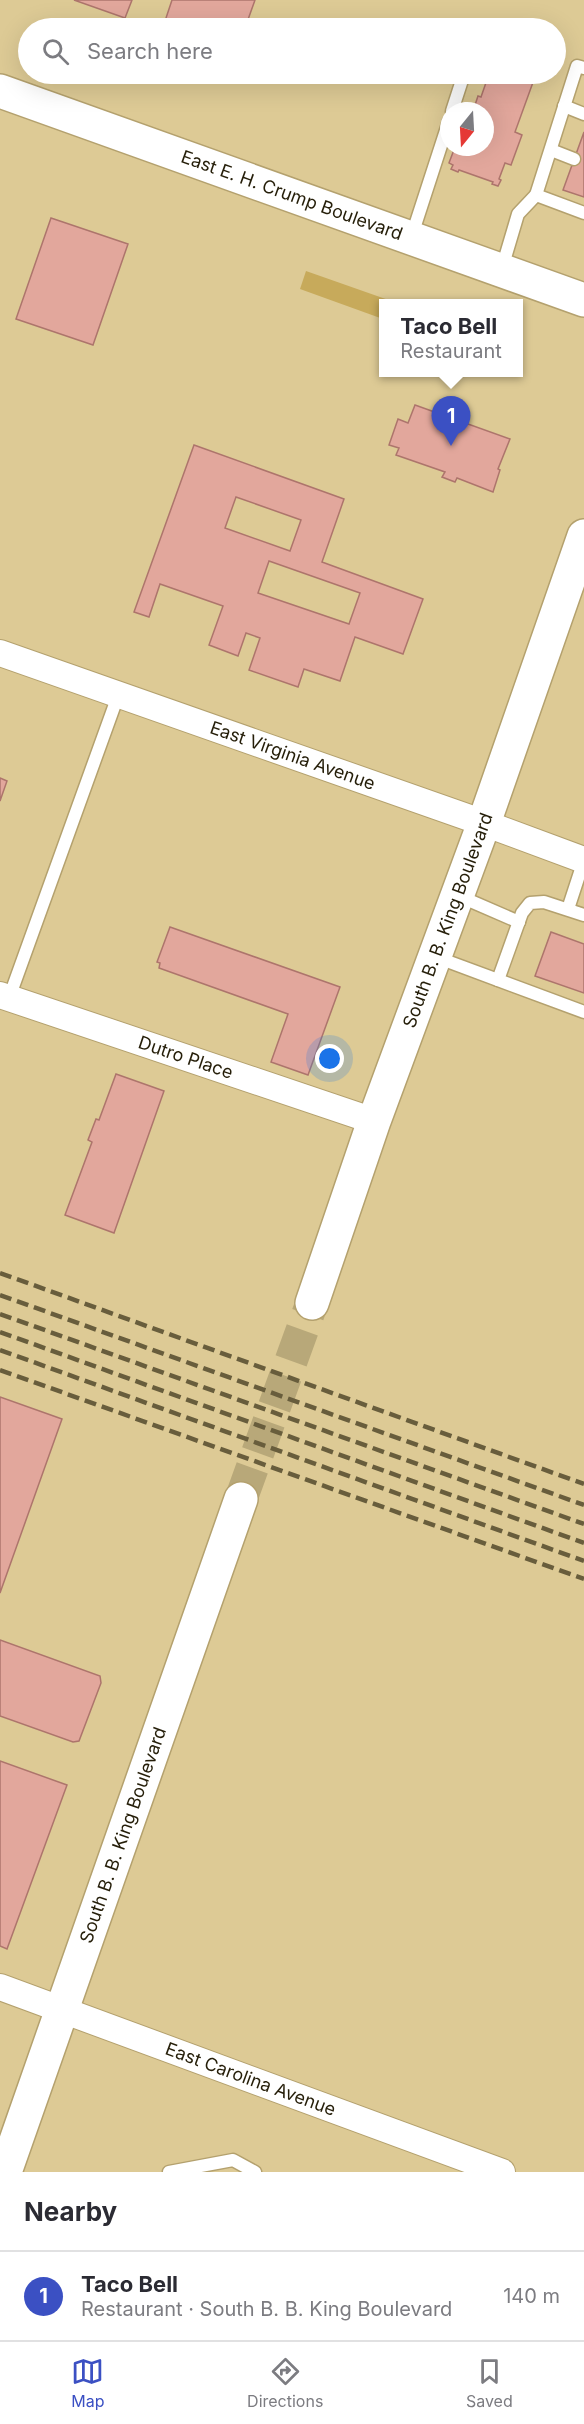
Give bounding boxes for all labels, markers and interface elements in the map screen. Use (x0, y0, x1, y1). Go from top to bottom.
search box (18, 18, 566, 84)
icon: search (39, 35, 72, 68)
text: Search here (87, 38, 213, 64)
north arrow (440, 102, 494, 156)
street label: East E. H. Crump Boulevard (178, 146, 406, 244)
popup (379, 299, 523, 377)
text: Taco Bell (400, 313, 497, 339)
text: Restaurant (400, 339, 502, 363)
pin: 1 (432, 396, 470, 446)
street label: East Virginia Avenue (207, 717, 378, 794)
street label: South B. B. King Boulevard (398, 810, 497, 1031)
street label: Dutro Place (136, 1031, 236, 1083)
your location (315, 1044, 344, 1073)
street label: South B. B. King Boulevard (75, 1724, 170, 1946)
street label: East Carolina Avenue (163, 2038, 339, 2120)
text: Nearby (24, 2196, 117, 2227)
text: Taco Bell (81, 2271, 178, 2297)
text: 1 (39, 2284, 48, 2308)
text: 140 m (503, 2284, 560, 2308)
text: Restaurant · South B. B. King Boulevard (81, 2297, 452, 2321)
tab: Map (71, 2355, 105, 2411)
tab: Directions (247, 2355, 323, 2411)
tab: Saved (466, 2355, 513, 2411)

